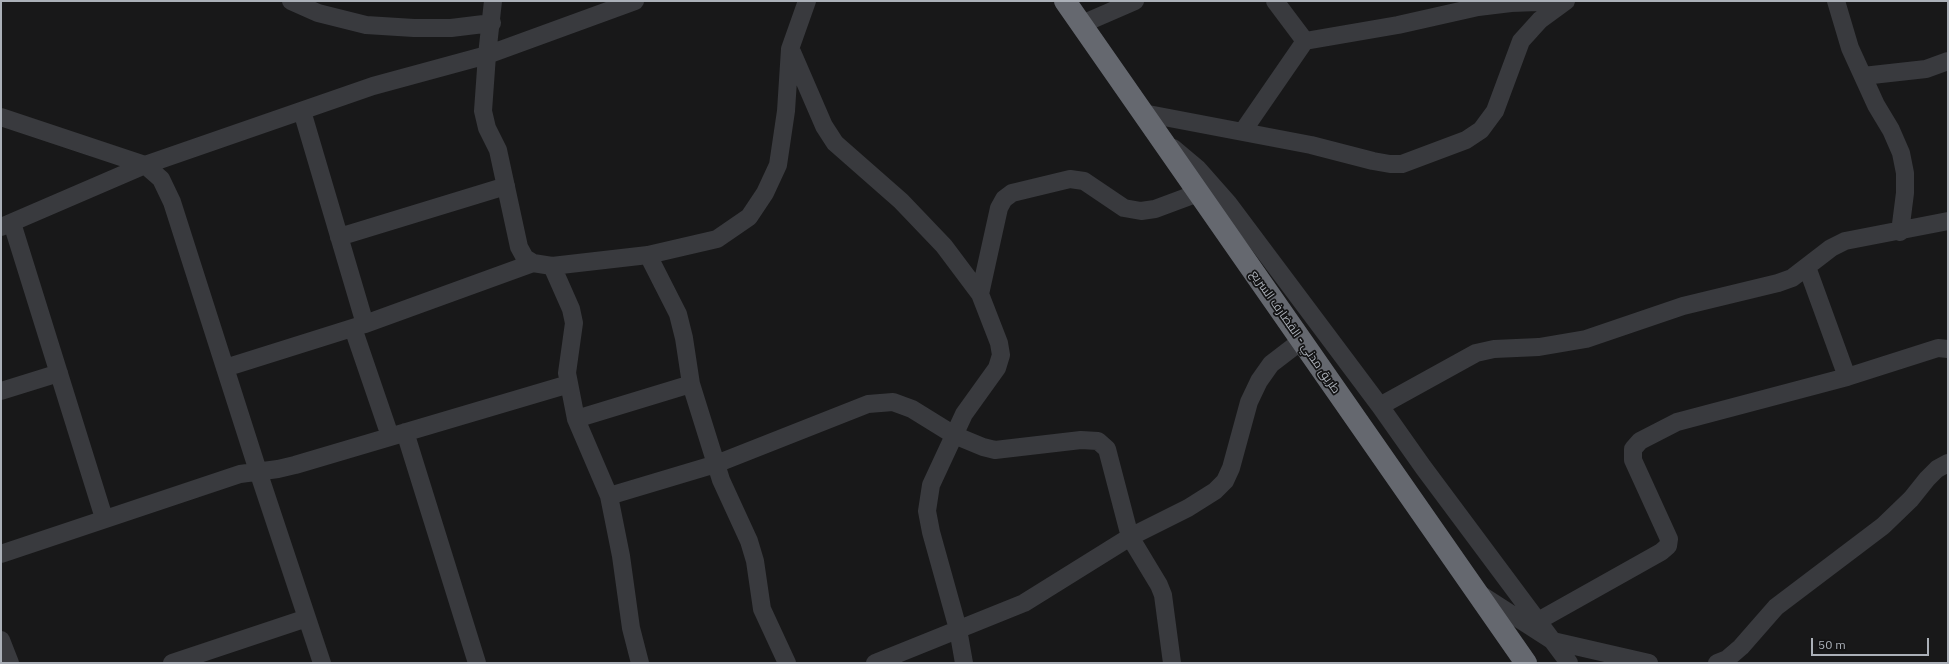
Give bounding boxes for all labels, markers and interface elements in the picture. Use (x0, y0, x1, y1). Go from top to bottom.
street label: طريق مدني - القضارف السريع (1247, 268, 1343, 396)
scale bar (1813, 630, 1931, 656)
text: 50 m (1818, 637, 1846, 652)

